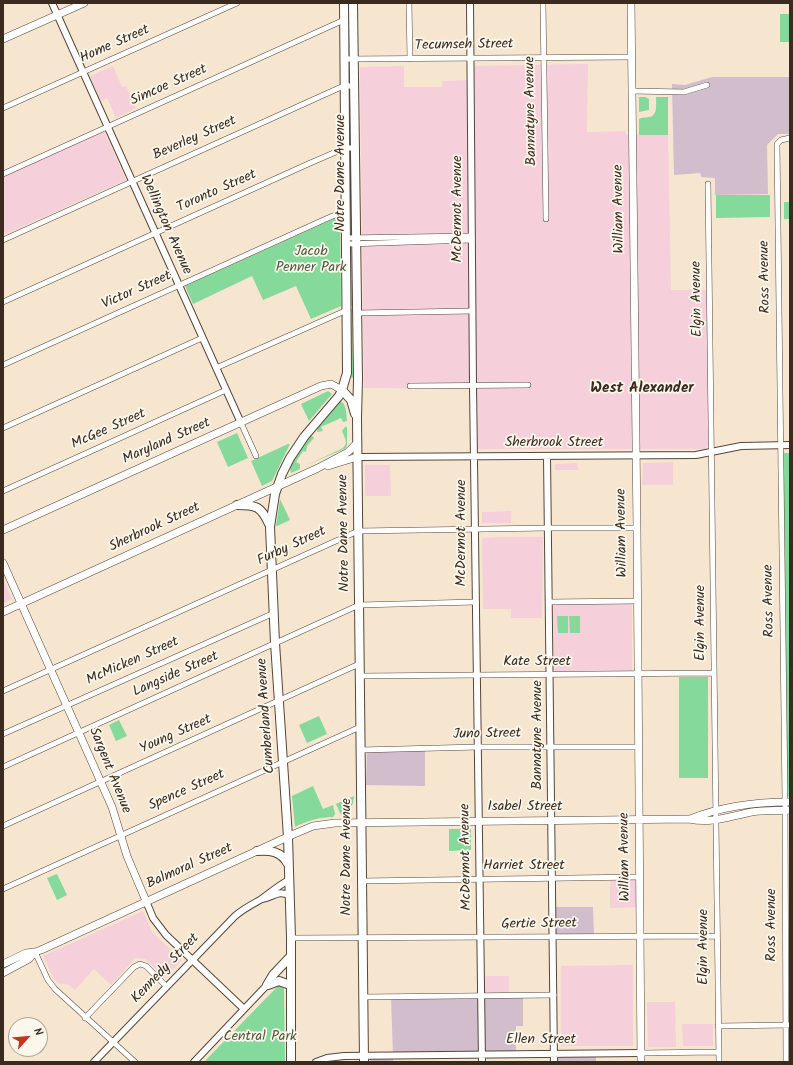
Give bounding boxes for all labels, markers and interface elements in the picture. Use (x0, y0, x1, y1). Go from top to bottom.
street label: Home Street (78, 22, 152, 68)
street label: Tecumseh Street (414, 37, 514, 55)
street label: Bannatyne Avenue (523, 56, 541, 166)
street label: Simcoe Street (128, 62, 210, 110)
street label: Beverley Street (151, 113, 239, 165)
street label: Notre Dame Avenue (334, 114, 350, 232)
street label: McDermot Avenue (451, 156, 467, 262)
street label: William Avenue (611, 164, 629, 254)
street label: Toronto Street (175, 167, 259, 217)
street label: Wellington Avenue (135, 172, 195, 278)
street label: Ross Avenue (757, 240, 775, 314)
park label: Jacob Penner Park (276, 245, 346, 278)
street label: Elgin Avenue (689, 261, 707, 337)
street label: Victor Street (100, 268, 174, 314)
district label: West Alexander (590, 380, 694, 398)
street label: McGee Street (69, 406, 149, 454)
street label: Maryland Street (120, 415, 214, 469)
street label: Sherbrook Street (505, 436, 603, 452)
street label: Notre Dame Avenue (336, 474, 354, 592)
street label: McDermot Avenue (455, 480, 471, 586)
street label: William Avenue (614, 488, 632, 578)
street label: Sherbrook Street (107, 500, 203, 556)
street label: Furby Street (255, 524, 329, 570)
street label: Ross Avenue (761, 564, 779, 638)
street label: Elgin Avenue (694, 585, 710, 661)
street label: McMicken Street (84, 634, 182, 690)
street label: Langside Street (131, 649, 221, 701)
street label: Kate Street (503, 655, 571, 671)
street label: Cumberland Avenue (255, 658, 279, 774)
street label: Bannatyne Avenue (531, 680, 547, 790)
street label: Young Street (138, 712, 214, 758)
street label: Sargent Avenue (84, 726, 134, 816)
street label: Juno Street (453, 726, 521, 744)
street label: Spence Street (146, 767, 228, 815)
street label: Notre Dame Avenue (340, 798, 356, 916)
street label: Isabel Street (487, 800, 563, 816)
street label: McDermot Avenue (458, 803, 476, 911)
street label: William Avenue (617, 812, 635, 902)
street label: Balmoral Street (144, 841, 236, 893)
street label: Harriet Street (483, 859, 565, 875)
street label: Ross Avenue (765, 888, 781, 962)
street label: Elgin Avenue (697, 909, 713, 985)
street label: Gertie Street (501, 916, 577, 934)
street label: Kennedy Street (129, 931, 203, 1007)
north arrow (8, 1017, 48, 1057)
text: N (28, 1025, 47, 1039)
park label: Central Park (223, 1030, 297, 1046)
street label: Ellen Street (506, 1033, 576, 1049)

